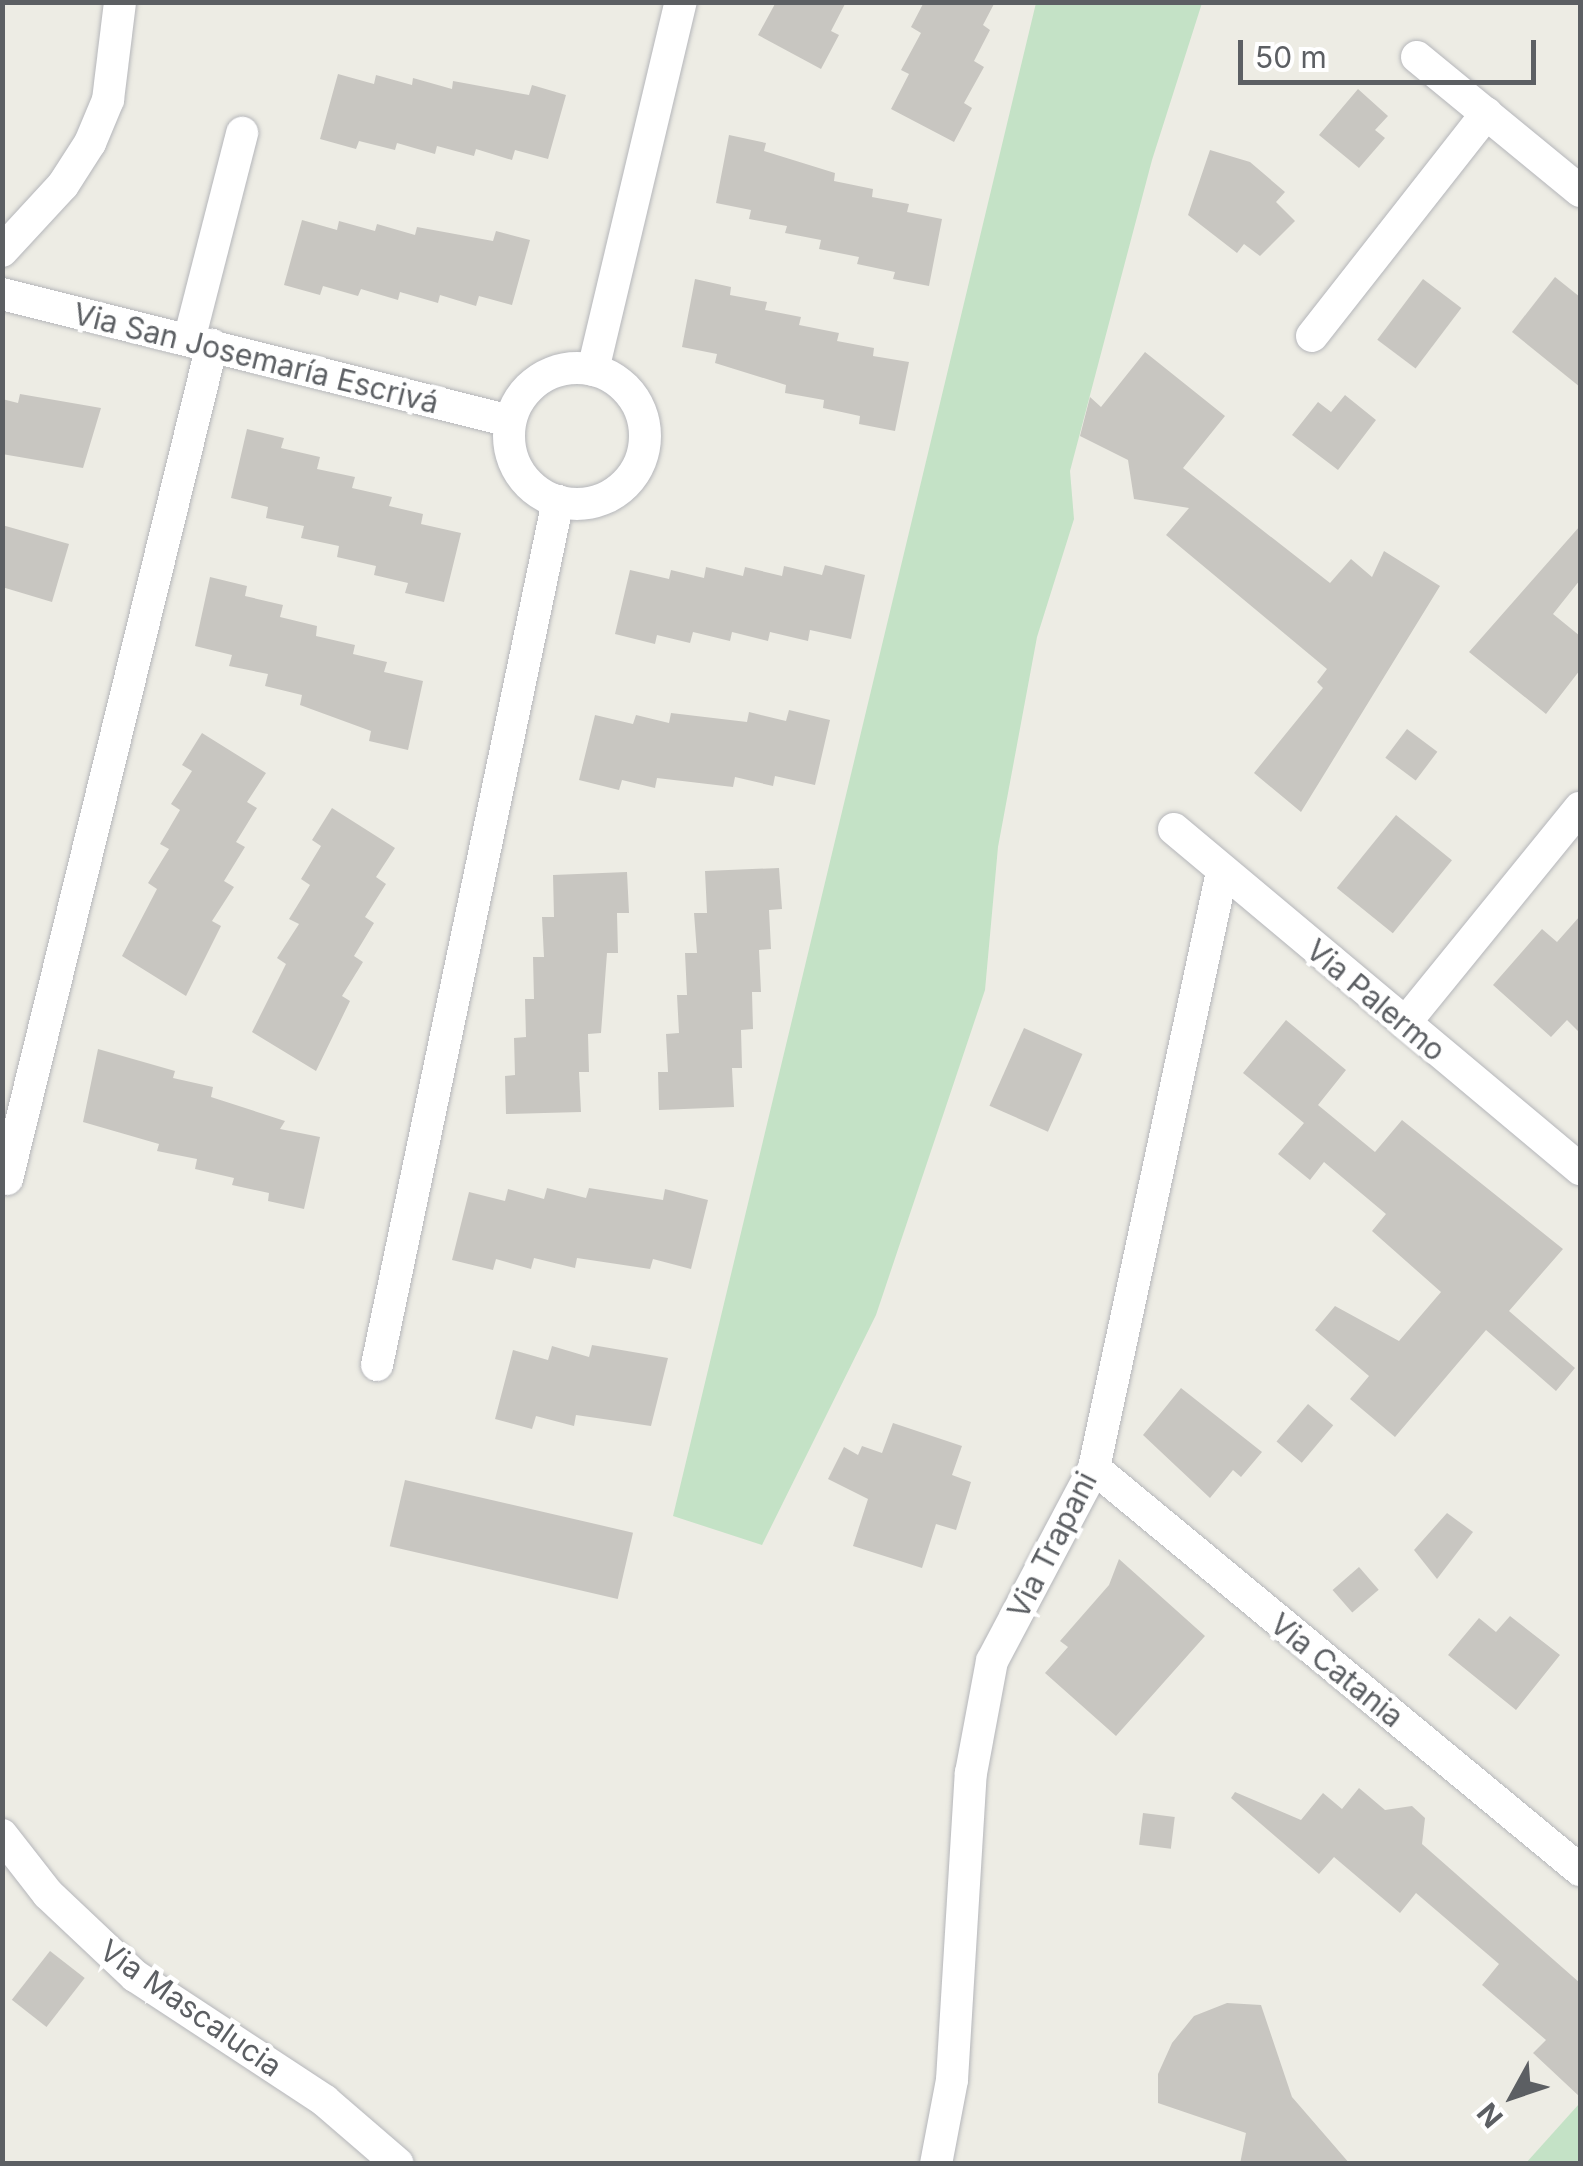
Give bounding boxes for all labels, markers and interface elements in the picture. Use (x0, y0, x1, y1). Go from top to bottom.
scale bar (1243, 20, 1540, 82)
text: 50 m (1255, 39, 1327, 75)
street label: Via San Josemaría Escrivá (70, 295, 442, 421)
street label: Via Palermo (1299, 932, 1453, 1068)
street label: Via Trapani (1000, 1466, 1104, 1624)
street label: Via Catania (1263, 1605, 1411, 1735)
street label: Via Mascalucia (93, 1932, 289, 2084)
north arrow (1463, 2046, 1563, 2146)
text: N (1470, 2096, 1510, 2134)

